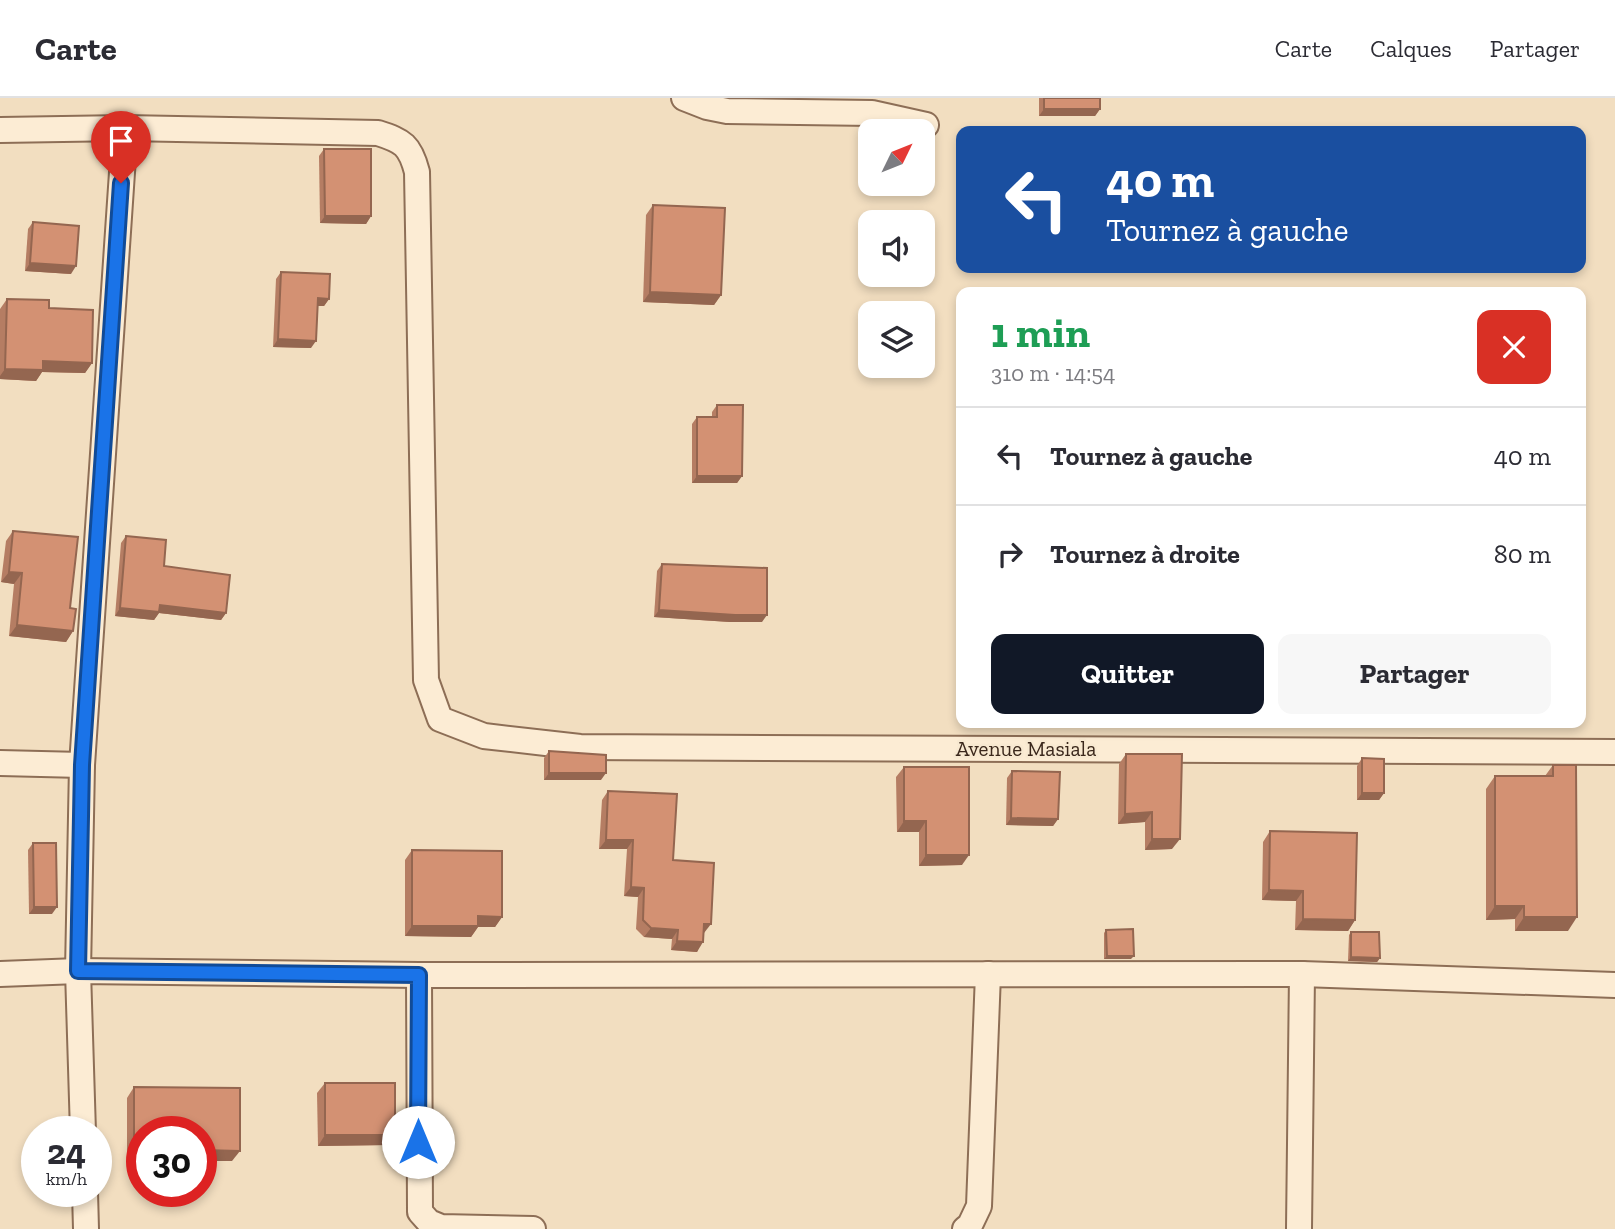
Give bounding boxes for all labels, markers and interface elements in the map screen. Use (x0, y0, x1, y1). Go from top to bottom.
text: Carte (35, 29, 117, 68)
text: Carte (1275, 34, 1332, 63)
text: Calques (1370, 34, 1452, 63)
text: Partager (1490, 34, 1580, 63)
pin (91, 111, 151, 183)
north arrow (858, 119, 934, 196)
map controls (858, 119, 935, 378)
icon: arrive (102, 122, 140, 160)
text: 40 m (1106, 151, 1214, 210)
icon: left (991, 154, 1082, 245)
button: sound (858, 210, 935, 287)
text: Tournez à gauche (1106, 211, 1349, 249)
button: layers (858, 301, 935, 378)
text: 1 min (991, 307, 1090, 358)
button: close (1477, 310, 1551, 384)
text: 310 m · 14:54 (991, 359, 1115, 387)
icon: left (991, 437, 1029, 475)
text: Tournez à gauche (1050, 440, 1252, 472)
text: 40 m (1494, 440, 1551, 472)
icon: right (991, 535, 1029, 573)
text: Tournez à droite (1050, 538, 1240, 570)
text: 80 m (1494, 538, 1551, 570)
button: Quitter (991, 634, 1264, 714)
button: Partager (1278, 634, 1551, 714)
street label: Avenue Masiala (956, 736, 1096, 761)
position arrow (381, 1105, 455, 1179)
speed limit sign: 30 (126, 1116, 217, 1207)
text: 24 (47, 1131, 86, 1173)
text: km/h (46, 1168, 87, 1190)

